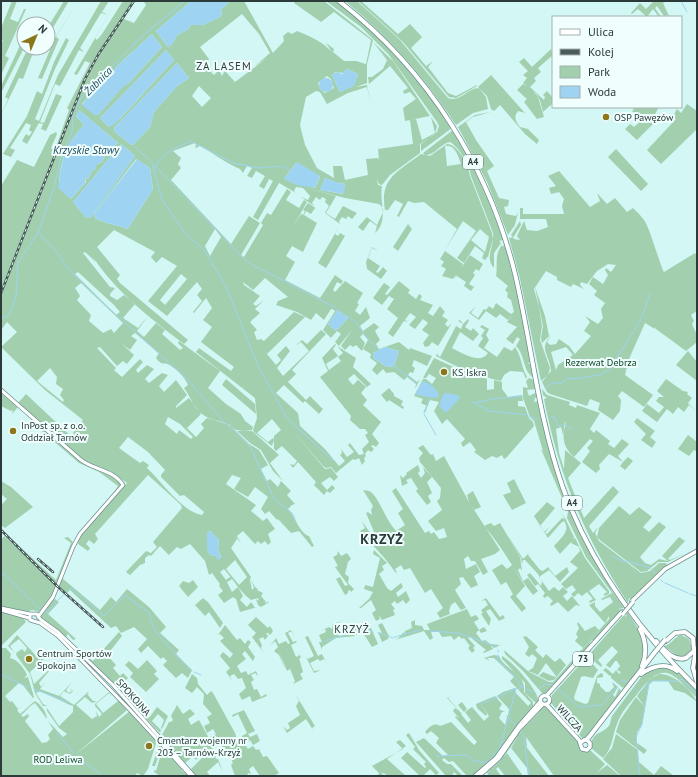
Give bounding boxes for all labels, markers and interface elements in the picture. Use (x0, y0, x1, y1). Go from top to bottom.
north arrow (16, 16, 56, 56)
legend (552, 16, 682, 108)
text: N (35, 21, 50, 36)
text: Ulica (588, 24, 614, 39)
text: Kolej (588, 44, 614, 59)
district label: ZA LASEM (196, 59, 252, 73)
water label: Żabnica (80, 63, 116, 99)
text: Park (588, 64, 610, 79)
text: Woda (588, 84, 616, 99)
place label: OSP Pawęzów (614, 111, 674, 124)
marker: OSP Pawęzów (601, 112, 611, 122)
water label: Krzyskie Stawy (53, 143, 120, 157)
road number: A4 (463, 155, 483, 169)
park label: Rezerwat Debrza (565, 356, 637, 369)
place label: KS Iskra (452, 366, 486, 379)
marker: KS Iskra (439, 367, 449, 377)
place label: InPost sp. z o.o. Oddział Tarnów (21, 419, 88, 444)
marker: InPost sp. z o.o. Oddział Tarnów (8, 426, 18, 436)
road number: A4 (562, 496, 582, 510)
district label: KRZYŻ (360, 530, 404, 548)
district label: KRZYŻ (334, 622, 370, 636)
place label: Centrum Sportów Spokojna (37, 647, 112, 672)
road number: 73 (573, 652, 593, 666)
marker: Centrum Sportów Spokojna (24, 654, 34, 664)
street label: SPOKOJNA (114, 676, 154, 719)
street label: WILCZA (554, 702, 585, 735)
place label: Cmentarz wojenny nr 203 – Tarnów-Krzyż (157, 734, 248, 759)
marker: Cmentarz wojenny nr 203 – Tarnów-Krzyż (144, 741, 154, 751)
park label: ROD Leliwa (33, 753, 83, 766)

